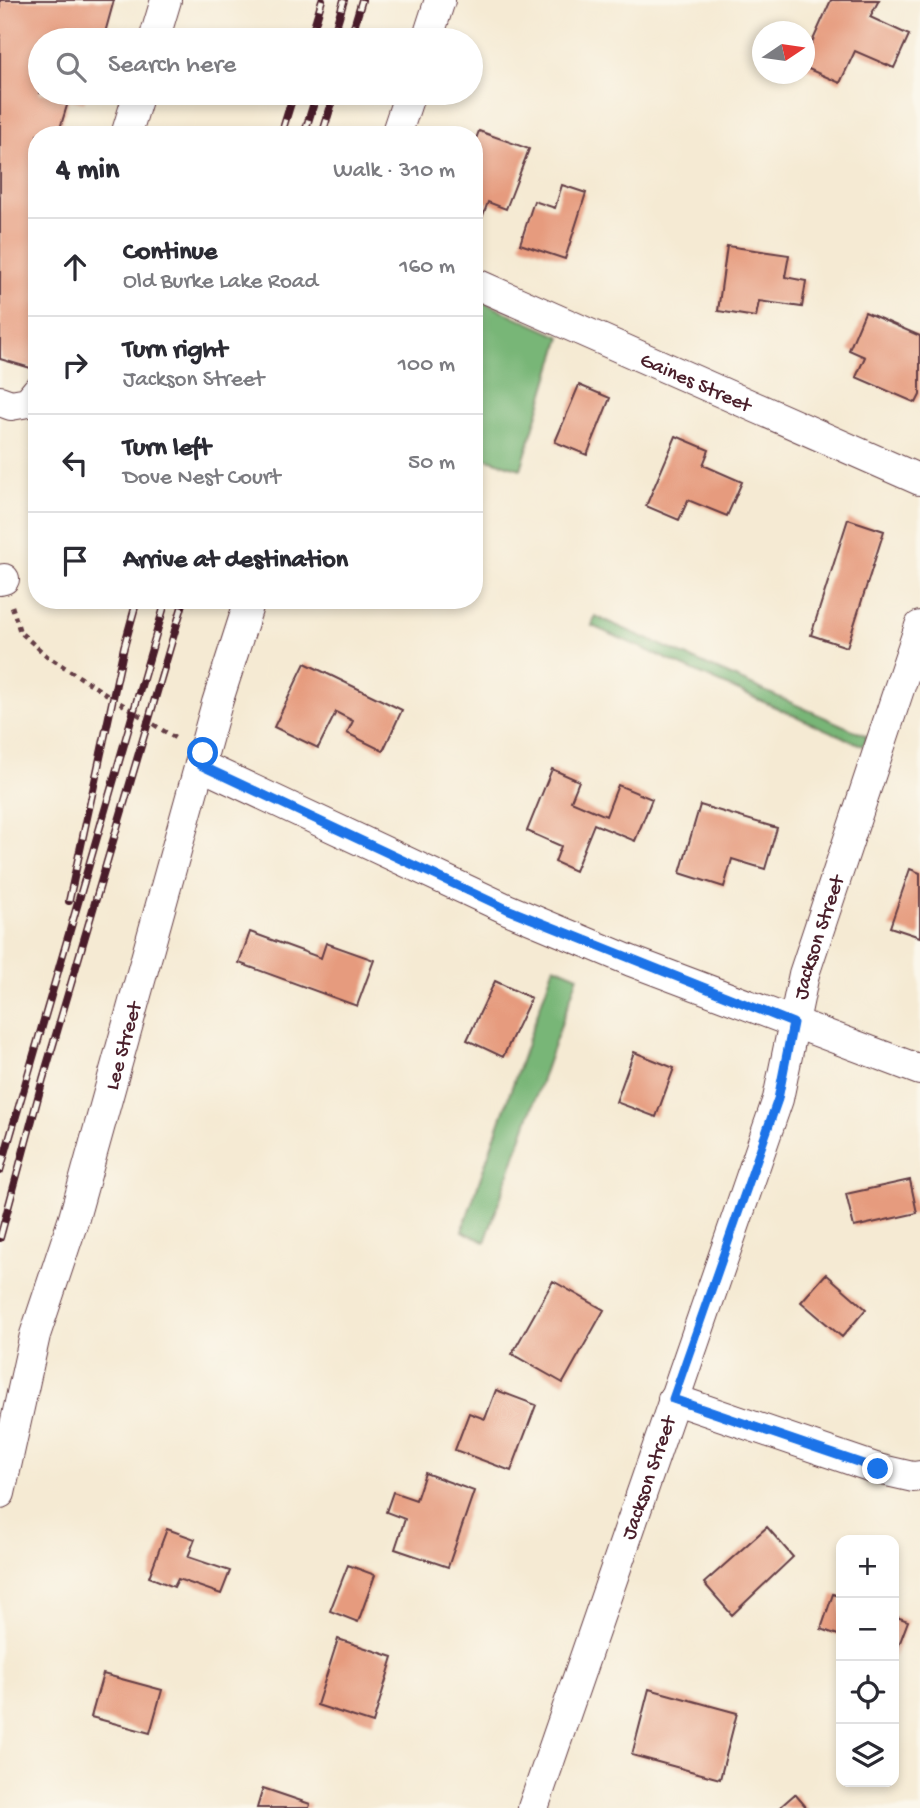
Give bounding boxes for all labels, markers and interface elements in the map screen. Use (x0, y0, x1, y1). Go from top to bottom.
north arrow (752, 21, 815, 84)
search box (28, 28, 483, 105)
icon: search (52, 48, 90, 86)
text: Search here (108, 51, 236, 82)
text: 4 min (56, 154, 119, 189)
text: Walk · 310 m (333, 158, 455, 185)
text: Continue (123, 238, 217, 269)
icon: ahead (56, 248, 94, 286)
text: 160 m (399, 254, 455, 281)
text: Old Burke Lake Road (123, 269, 318, 296)
text: Turn right (123, 336, 227, 367)
icon: right (56, 346, 94, 384)
street label: Gaines Street (635, 349, 757, 421)
text: 100 m (398, 352, 455, 379)
text: Jackson Street (123, 367, 264, 394)
text: Turn left (123, 434, 211, 465)
icon: left (56, 444, 94, 482)
text: 50 m (408, 450, 455, 477)
text: Dove Nest Court (123, 465, 280, 492)
icon: arrive (56, 542, 94, 580)
text: Arrive at destination (123, 546, 348, 577)
route start (187, 737, 218, 768)
street label: Jackson Street (790, 871, 853, 1002)
street label: Lee Street (101, 997, 150, 1094)
street label: Jackson Street (618, 1411, 684, 1543)
route end (862, 1453, 893, 1484)
map controls (836, 1535, 899, 1787)
button: + (836, 1535, 899, 1598)
button: − (836, 1598, 899, 1661)
button: locate (836, 1661, 899, 1724)
button: layers (836, 1724, 899, 1787)

